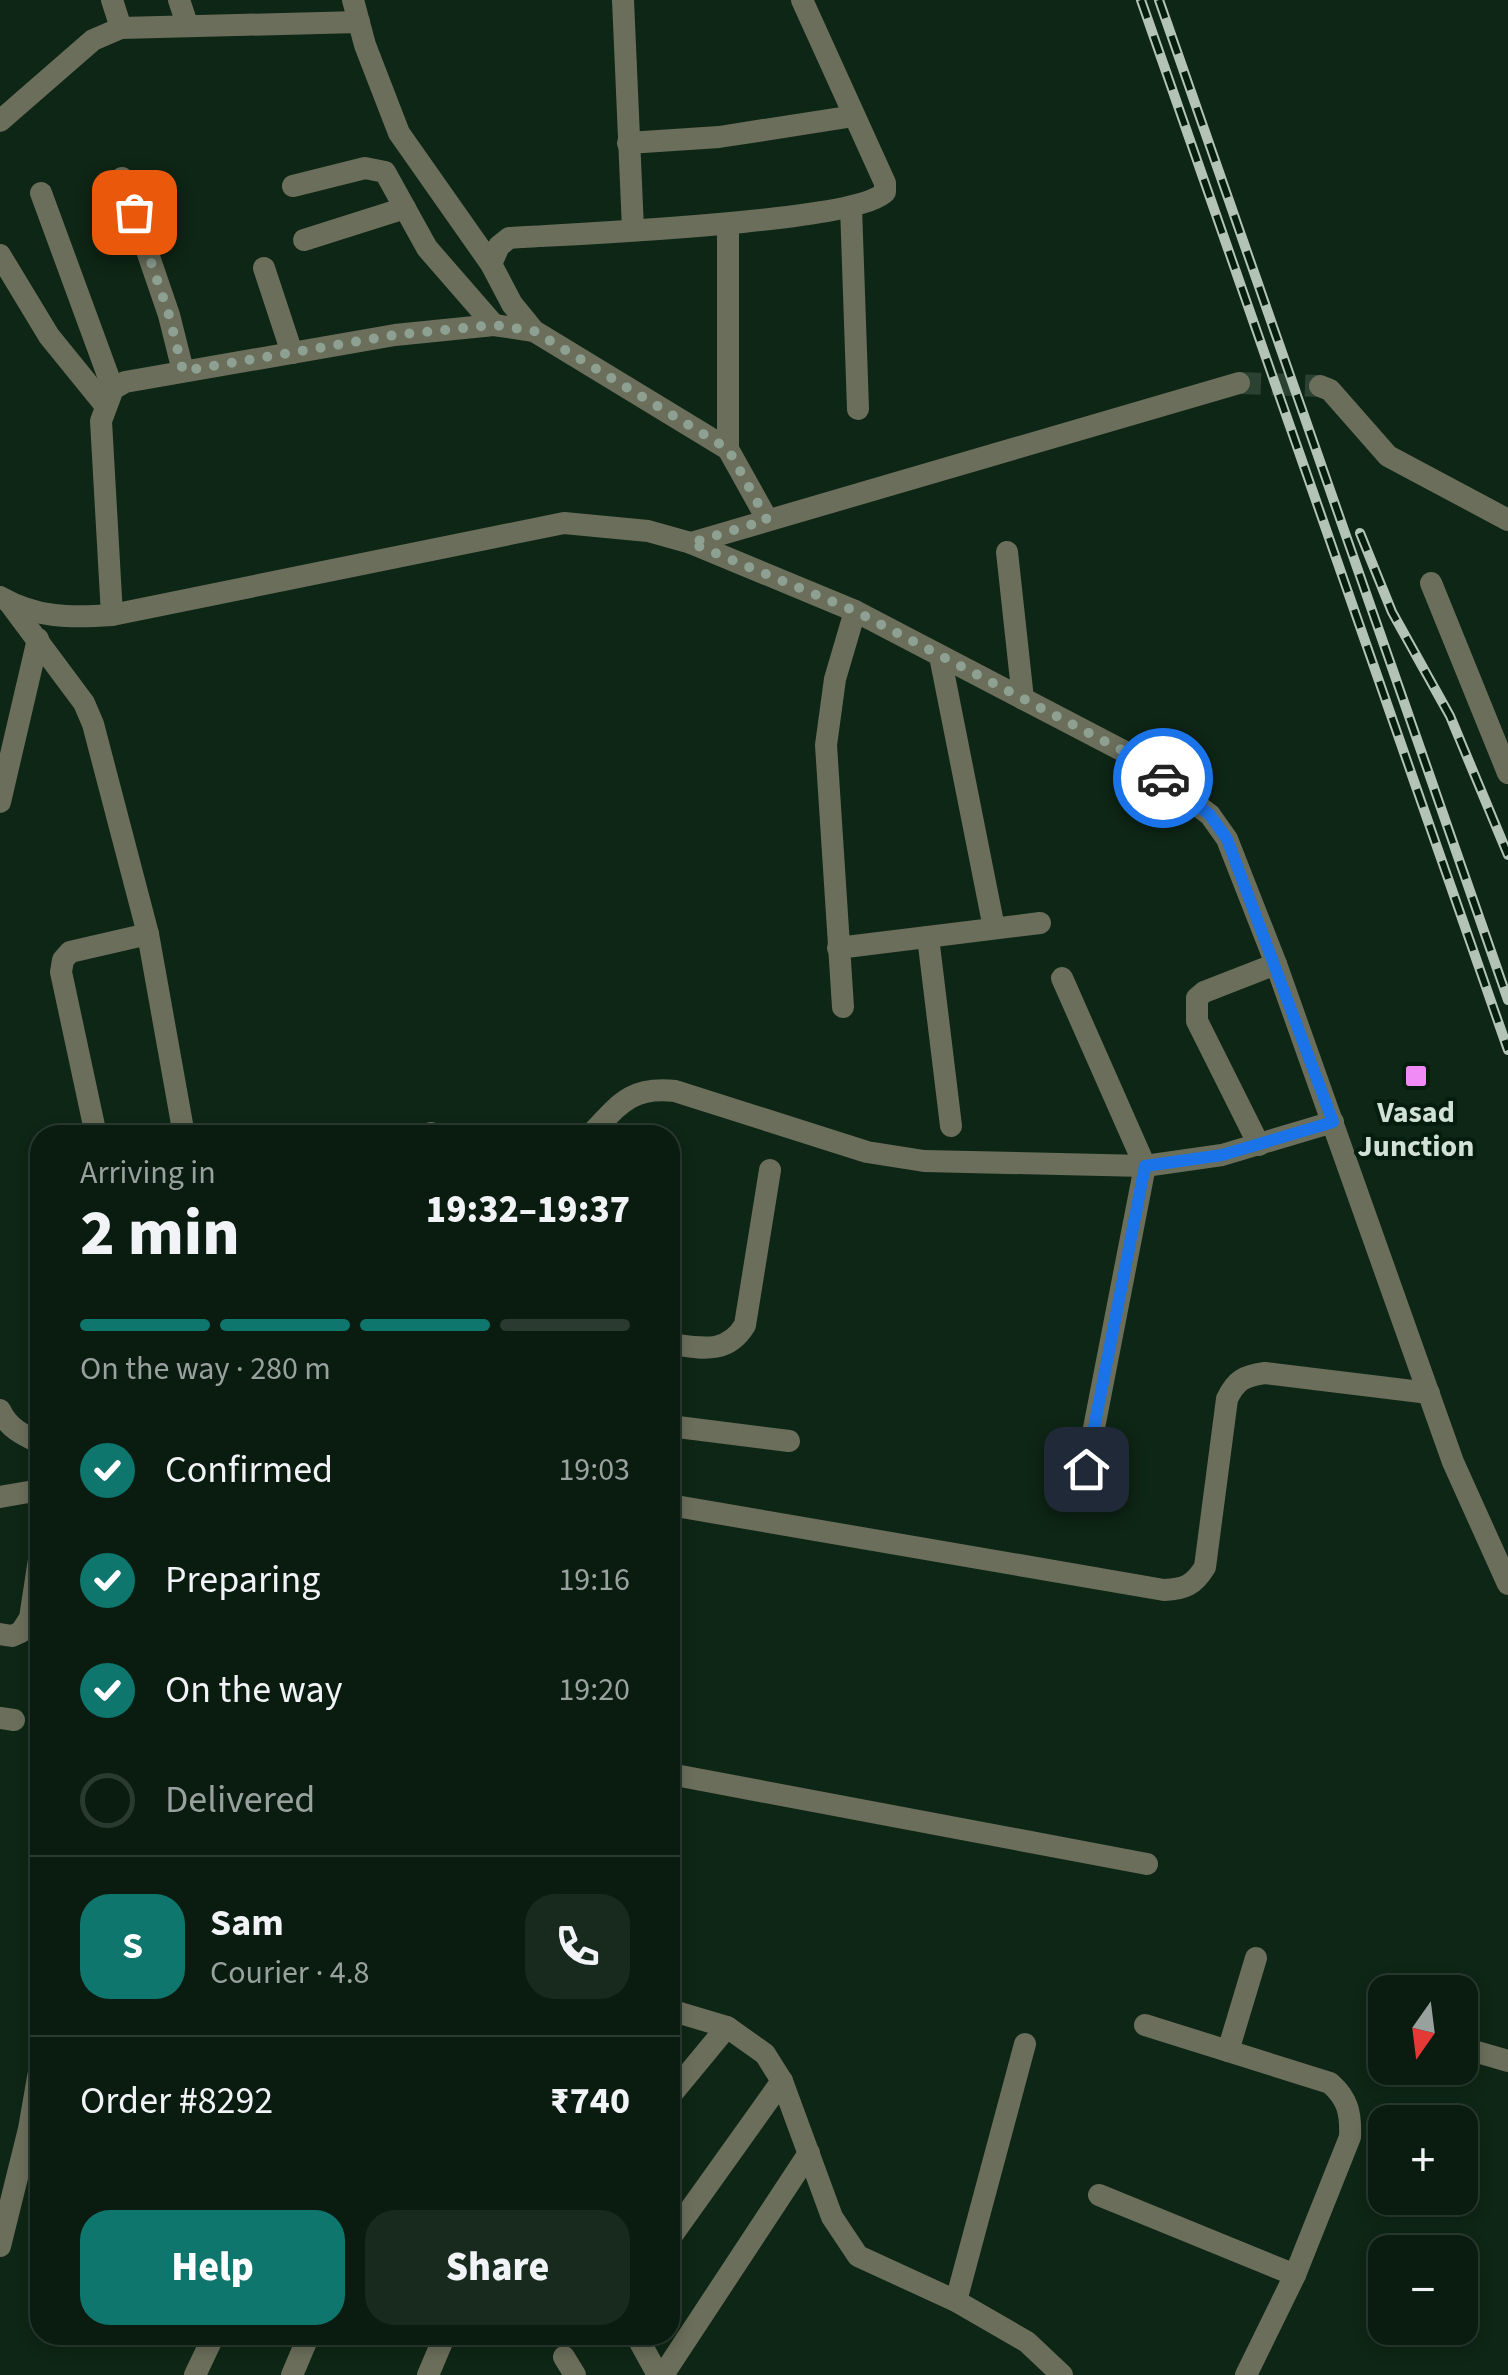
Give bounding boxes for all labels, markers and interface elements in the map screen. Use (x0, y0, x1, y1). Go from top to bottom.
pin (92, 170, 177, 255)
icon: bag (107, 185, 162, 240)
courier (1113, 728, 1213, 828)
icon: car (1136, 751, 1191, 806)
marker: Vasad Junction (1403, 1063, 1429, 1089)
place label: Vasad Junction (1358, 1091, 1474, 1168)
text: Arriving in (80, 1150, 216, 1196)
text: 19:32–19:37 (426, 1183, 630, 1237)
text: 2 min (80, 1187, 240, 1280)
text: On the way · 280 m (80, 1346, 331, 1392)
pin (1044, 1427, 1129, 1512)
icon: home (1059, 1442, 1114, 1497)
icon: check (80, 1443, 135, 1498)
text: Confirmed (165, 1443, 333, 1497)
text: 19:03 (558, 1447, 630, 1493)
icon: check (80, 1553, 135, 1608)
text: Preparing (165, 1553, 320, 1607)
text: 19:16 (558, 1557, 630, 1603)
icon: check (80, 1663, 135, 1718)
text: On the way (165, 1663, 342, 1717)
text: 19:20 (558, 1667, 630, 1713)
text: Delivered (165, 1773, 315, 1827)
button: phone (525, 1894, 630, 1999)
text: Sam (210, 1896, 284, 1950)
text: S (122, 1919, 143, 1973)
text: Courier · 4.8 (210, 1950, 370, 1996)
north arrow (1368, 1975, 1478, 2085)
map controls (1368, 1975, 1478, 2345)
text: Order #8292 (80, 2074, 273, 2128)
text: ₹740 (550, 2074, 630, 2128)
button: + (1368, 2105, 1478, 2215)
button: Help (80, 2210, 345, 2325)
button: Share (365, 2210, 630, 2325)
button: − (1368, 2235, 1478, 2345)

